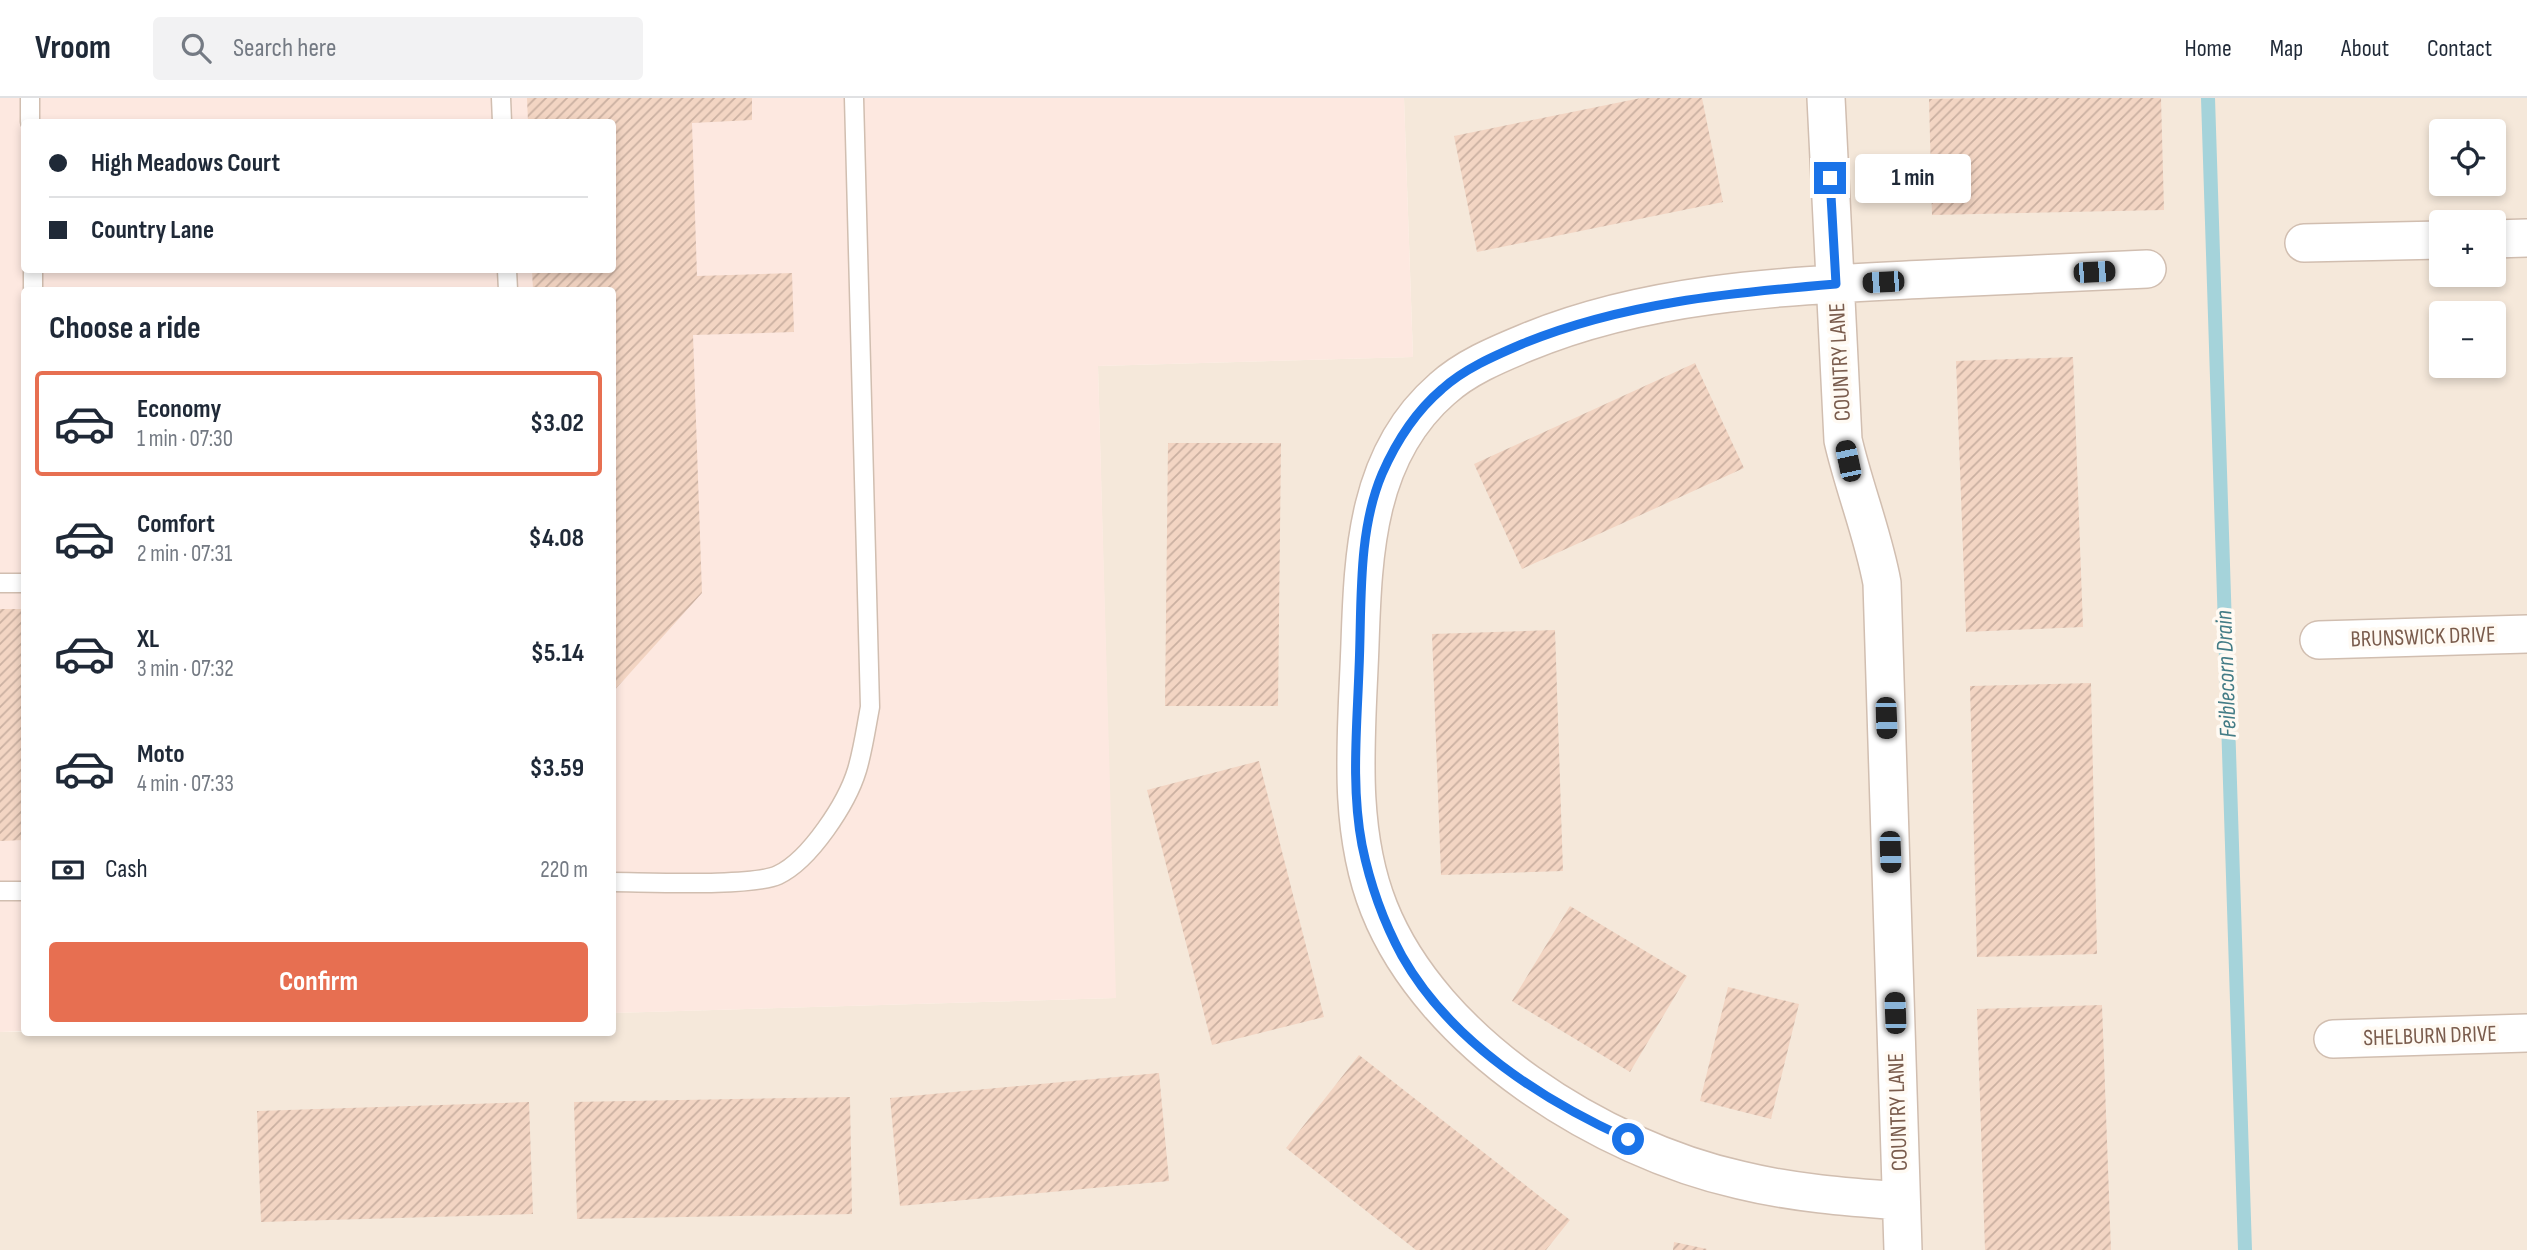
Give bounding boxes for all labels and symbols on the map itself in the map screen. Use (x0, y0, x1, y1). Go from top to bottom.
callout: 1 min (1854, 154, 1970, 202)
route end (1814, 162, 1846, 194)
car (2073, 260, 2116, 284)
car (1862, 270, 1905, 294)
street label: COUNTRY LANE (1823, 302, 1857, 422)
car (1834, 438, 1863, 484)
water label: Feiblecorn Drain (2209, 610, 2243, 738)
street label: BRUNSWICK DRIVE (2350, 620, 2496, 654)
car (1875, 697, 1898, 739)
car (1879, 831, 1902, 873)
car (1884, 992, 1907, 1034)
street label: SHELBURN DRIVE (2363, 1020, 2497, 1052)
street label: COUNTRY LANE (1882, 1052, 1914, 1172)
route start (1612, 1123, 1644, 1155)

